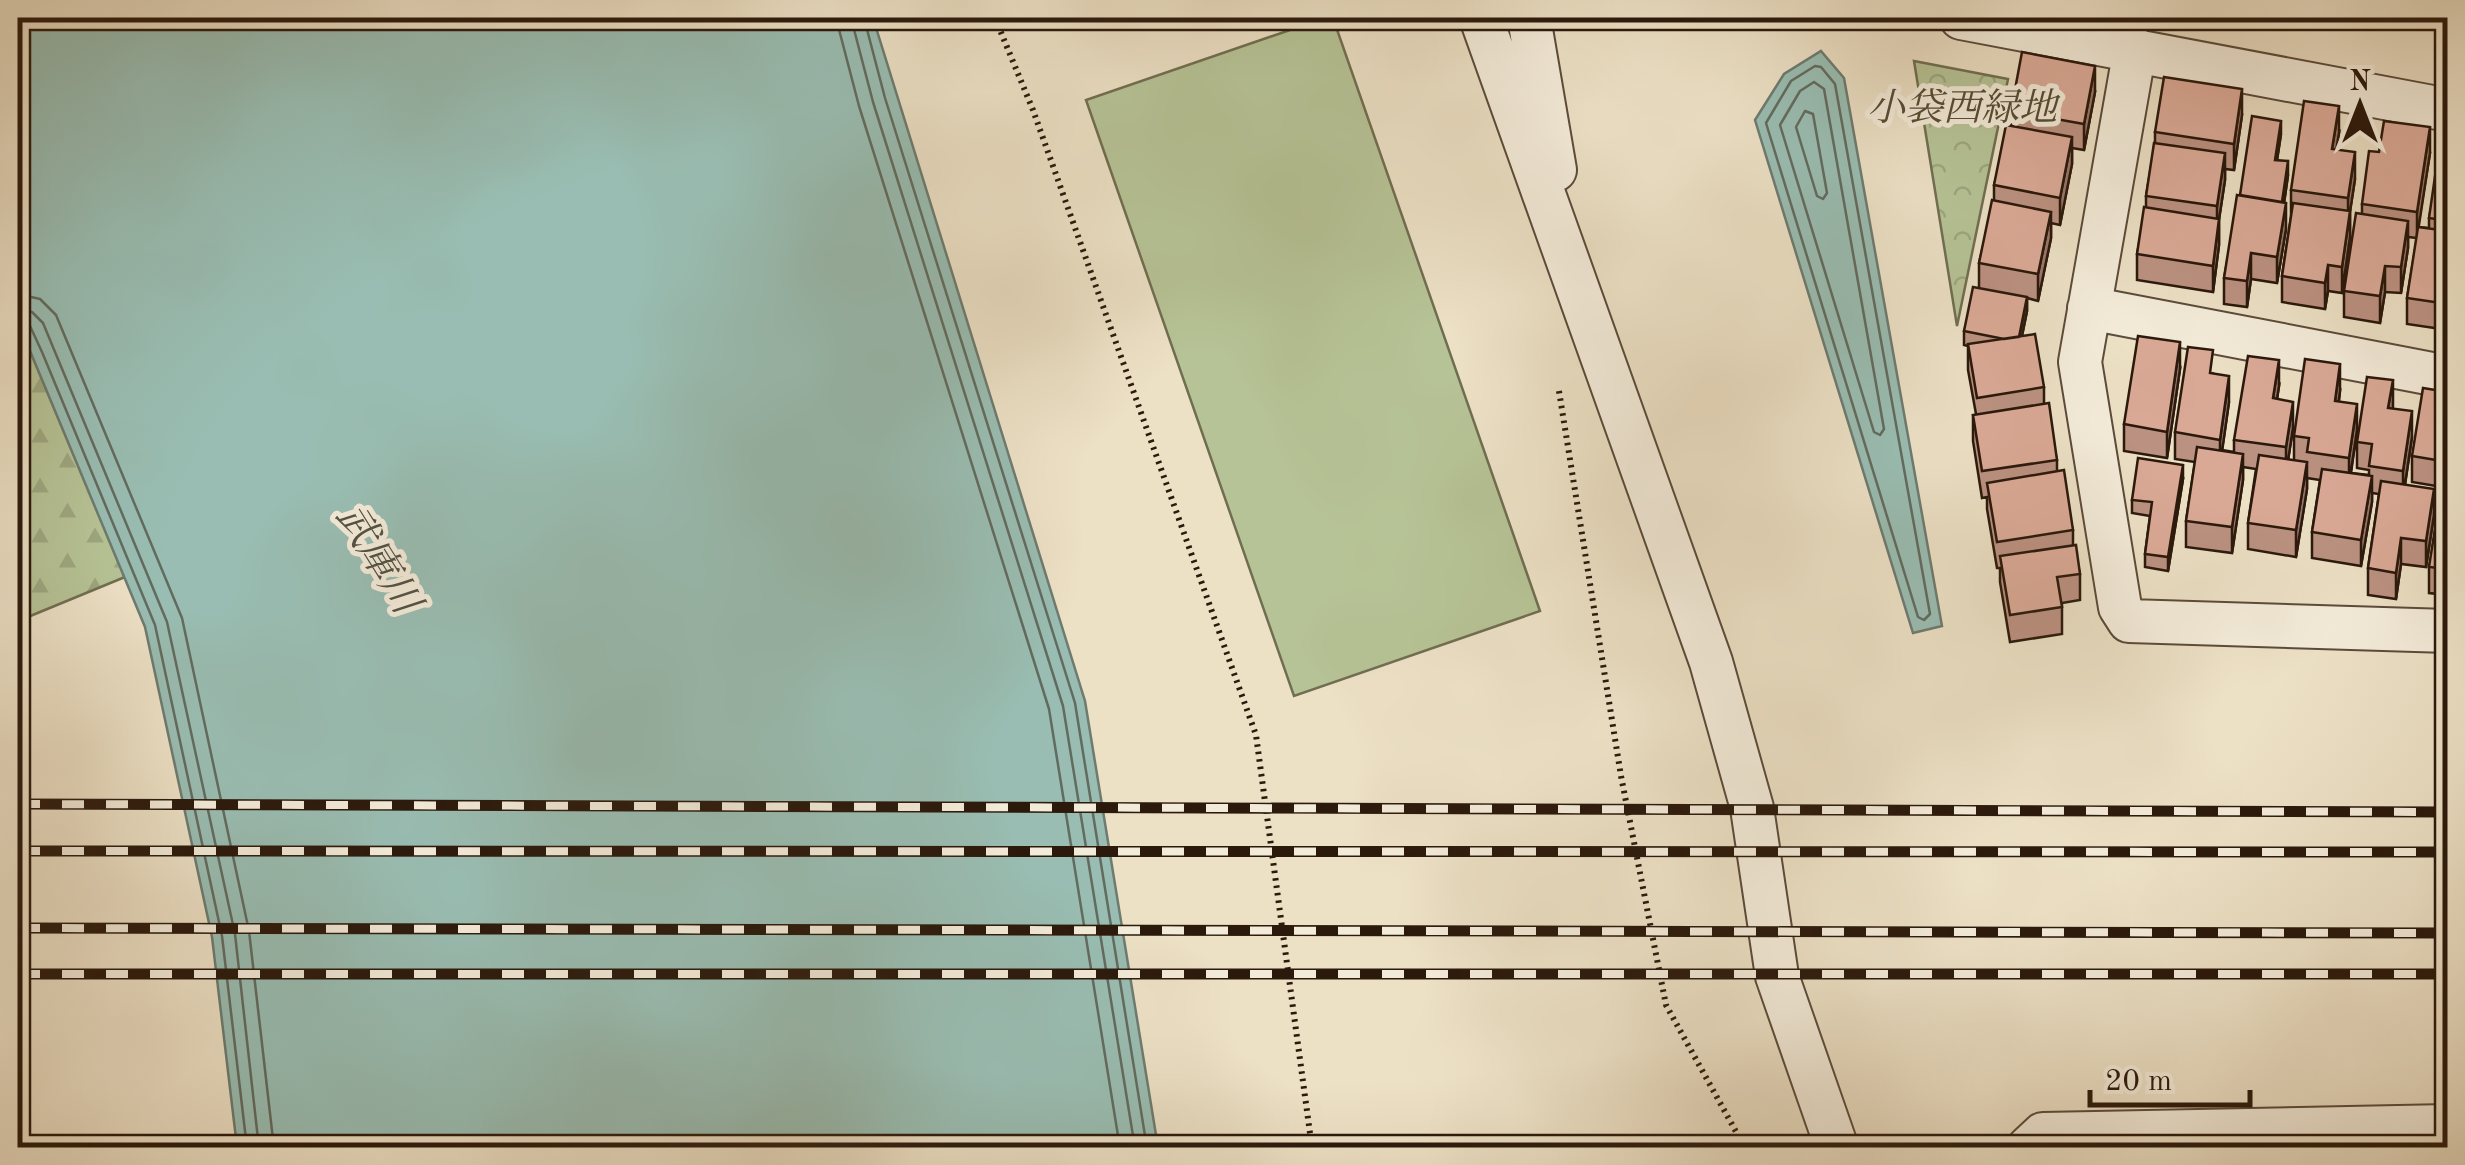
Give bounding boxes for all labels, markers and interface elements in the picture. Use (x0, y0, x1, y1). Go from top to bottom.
north arrow (2310, 55, 2410, 155)
text: N (2349, 69, 2371, 97)
park label: 小袋西緑地 (1867, 88, 2061, 129)
water label: 武庫川 (327, 496, 430, 625)
scale bar (2090, 1045, 2250, 1107)
text: 20 m (2105, 1067, 2172, 1097)

